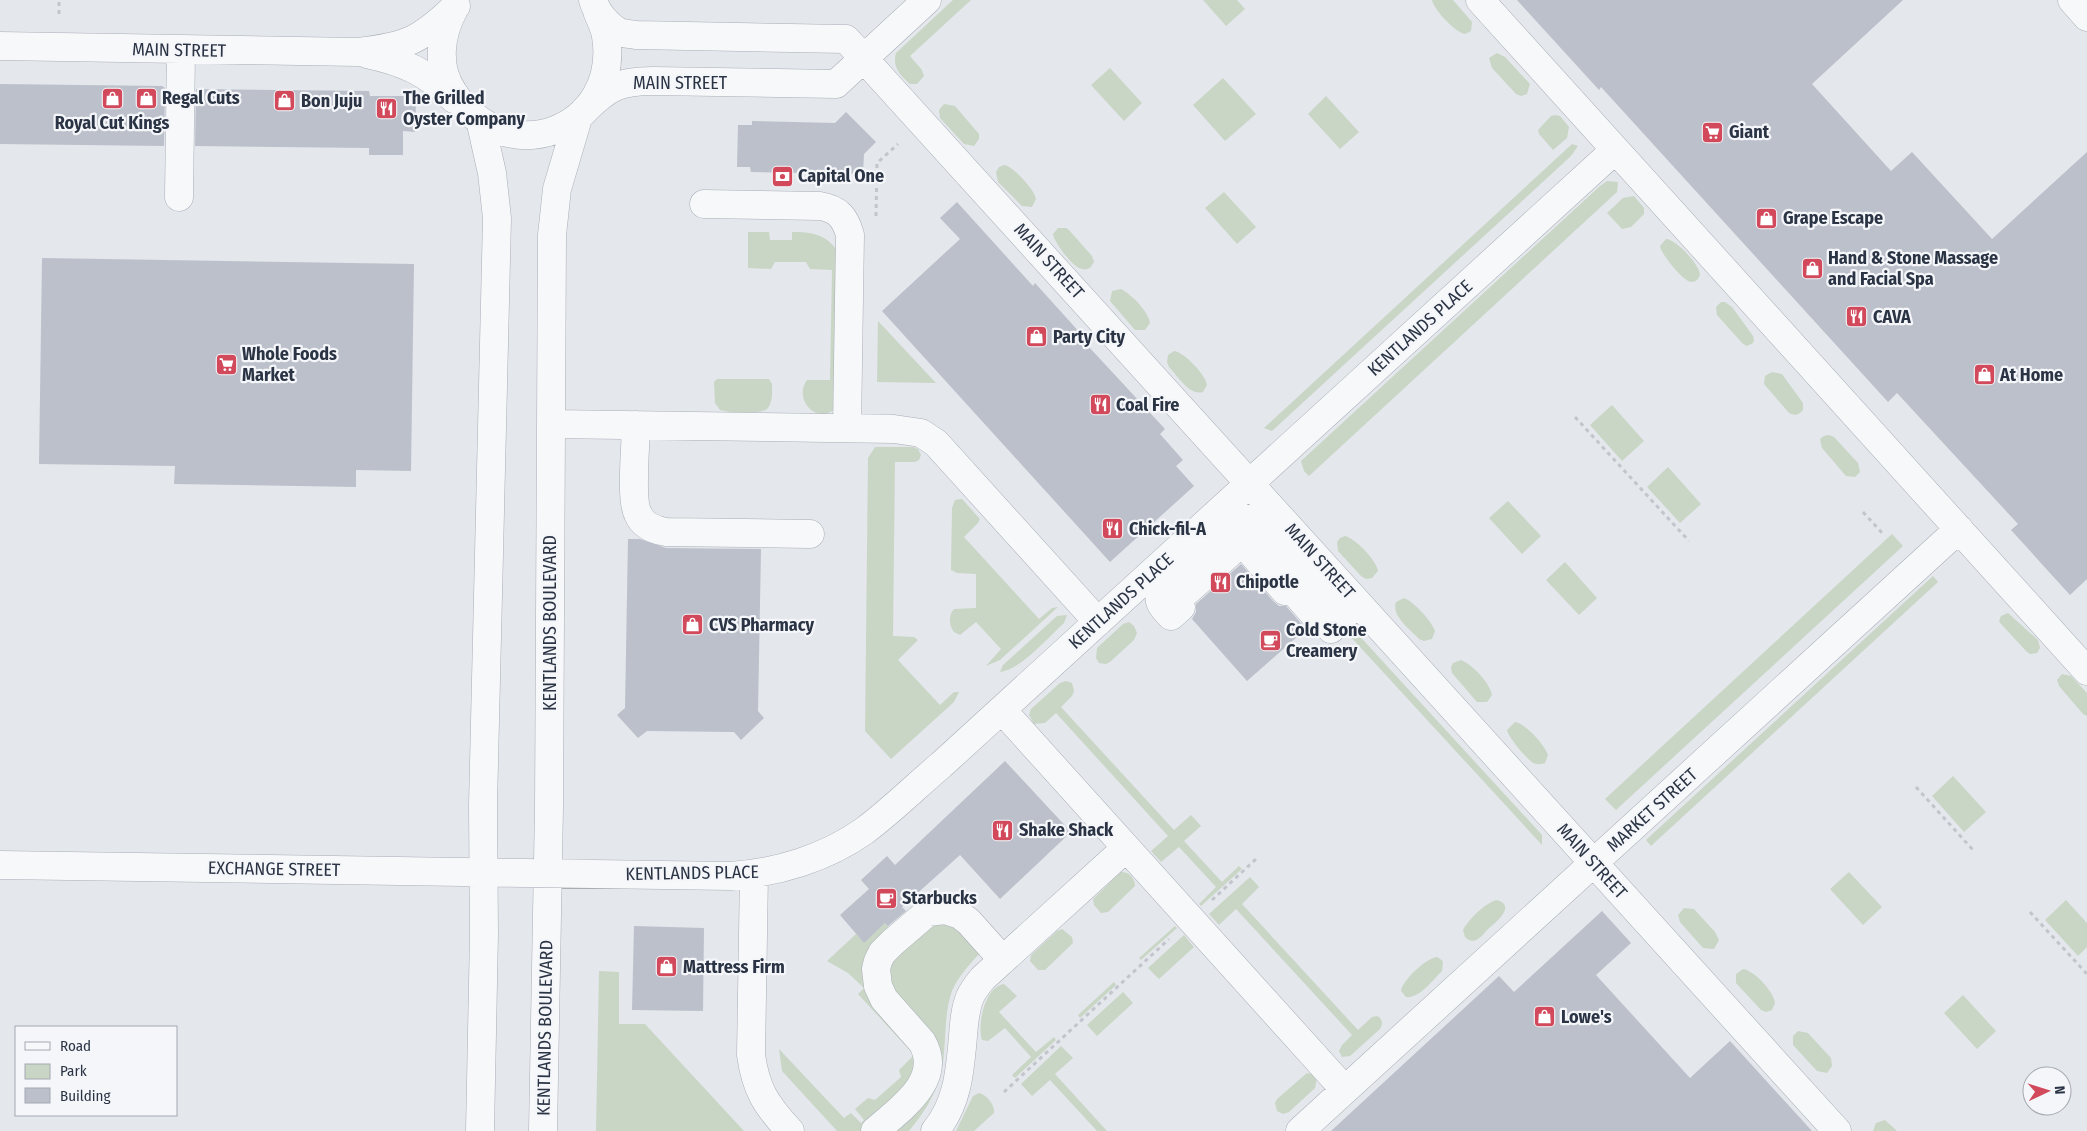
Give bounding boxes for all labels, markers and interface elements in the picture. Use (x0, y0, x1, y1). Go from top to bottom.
street label: MAIN STREET (132, 38, 227, 62)
street label: MAIN STREET (633, 72, 728, 94)
shop icon: Royal Cut Kings (100, 86, 124, 110)
shop icon: Regal Cuts (134, 86, 158, 110)
place label: Regal Cuts (162, 87, 240, 109)
place label: The Grilled Oyster Company (403, 87, 525, 130)
shop icon: Bon Juju (273, 89, 297, 113)
place label: Bon Juju (301, 90, 362, 112)
restaurant icon: The Grilled Oyster Company (375, 96, 399, 120)
place label: Royal Cut Kings (55, 112, 169, 134)
supermarket icon: Giant (1701, 120, 1725, 144)
place label: Giant (1729, 121, 1770, 143)
bank icon: Capital One (770, 164, 794, 188)
place label: Capital One (798, 165, 884, 187)
shop icon: Grape Escape (1755, 206, 1779, 230)
place label: Grape Escape (1783, 207, 1883, 229)
street label: MAIN STREET (1009, 219, 1089, 304)
place label: Hand & Stone Massage and Facial Spa (1828, 247, 1998, 290)
shop icon: Hand & Stone Massage and Facial Spa (1800, 256, 1824, 280)
street label: KENTLANDS PLACE (1363, 275, 1477, 381)
restaurant icon: CAVA (1845, 305, 1869, 329)
place label: CAVA (1873, 306, 1911, 328)
shop icon: Party City (1025, 325, 1049, 349)
place label: Party City (1053, 326, 1125, 348)
place label: Whole Foods Market (242, 343, 337, 386)
supermarket icon: Whole Foods Market (214, 352, 238, 376)
shop icon: At Home (1972, 363, 1996, 387)
place label: At Home (1999, 364, 2063, 386)
restaurant icon: Coal Fire (1088, 393, 1112, 417)
place label: Coal Fire (1116, 394, 1179, 416)
restaurant icon: Chick-fil-A (1101, 517, 1125, 541)
place label: Chick-fil-A (1129, 518, 1206, 540)
street label: MAIN STREET (1280, 519, 1360, 604)
street label: KENTLANDS BOULEVARD (539, 535, 561, 711)
street label: KENTLANDS PLACE (1064, 548, 1178, 654)
restaurant icon: Chipotle (1208, 570, 1232, 594)
place label: Chipotle (1236, 571, 1299, 593)
shop icon: CVS Pharmacy (681, 613, 705, 637)
place label: CVS Pharmacy (709, 614, 815, 636)
place label: Cold Stone Creamery (1286, 619, 1367, 662)
cafe icon: Cold Stone Creamery (1258, 628, 1282, 652)
street label: MARKET STREET (1602, 763, 1702, 856)
restaurant icon: Shake Shack (991, 818, 1015, 842)
place label: Shake Shack (1019, 819, 1114, 841)
street label: MAIN STREET (1552, 819, 1632, 904)
street label: EXCHANGE STREET (208, 857, 341, 881)
street label: KENTLANDS PLACE (625, 861, 759, 885)
cafe icon: Starbucks (874, 886, 898, 910)
place label: Starbucks (902, 887, 977, 909)
street label: KENTLANDS BOULEVARD (532, 940, 558, 1116)
shop icon: Mattress Firm (655, 955, 679, 979)
place label: Mattress Firm (683, 956, 785, 978)
shop icon: Lowe's (1533, 1005, 1557, 1029)
place label: Lowe's (1561, 1006, 1612, 1028)
legend (15, 1026, 178, 1116)
text: Road (60, 1037, 91, 1055)
text: Park (60, 1062, 87, 1080)
north arrow (2022, 1066, 2072, 1116)
text: N (2051, 1085, 2068, 1095)
text: Building (60, 1087, 111, 1105)

